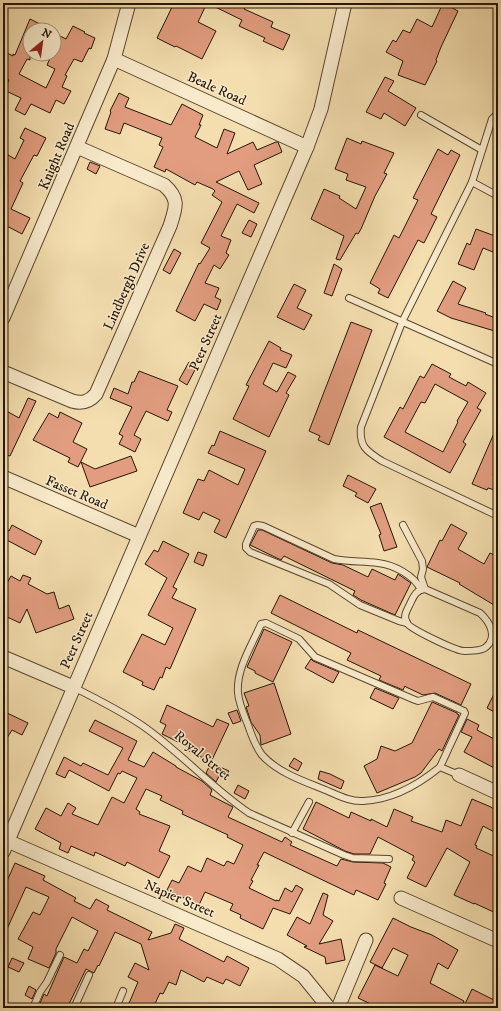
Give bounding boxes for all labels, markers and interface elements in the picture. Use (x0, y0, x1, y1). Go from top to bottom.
north arrow (22, 22, 62, 62)
text: N (39, 26, 54, 42)
street label: Beale Road (184, 68, 249, 110)
street label: Knight Road (35, 120, 79, 193)
street label: Lindbergh Drive (100, 240, 154, 333)
street label: Peer Street (185, 310, 227, 374)
street label: Fasset Road (43, 472, 110, 514)
street label: Peer Street (56, 608, 98, 672)
street label: Royal Street (170, 727, 235, 785)
street label: Napier Street (142, 876, 218, 922)

